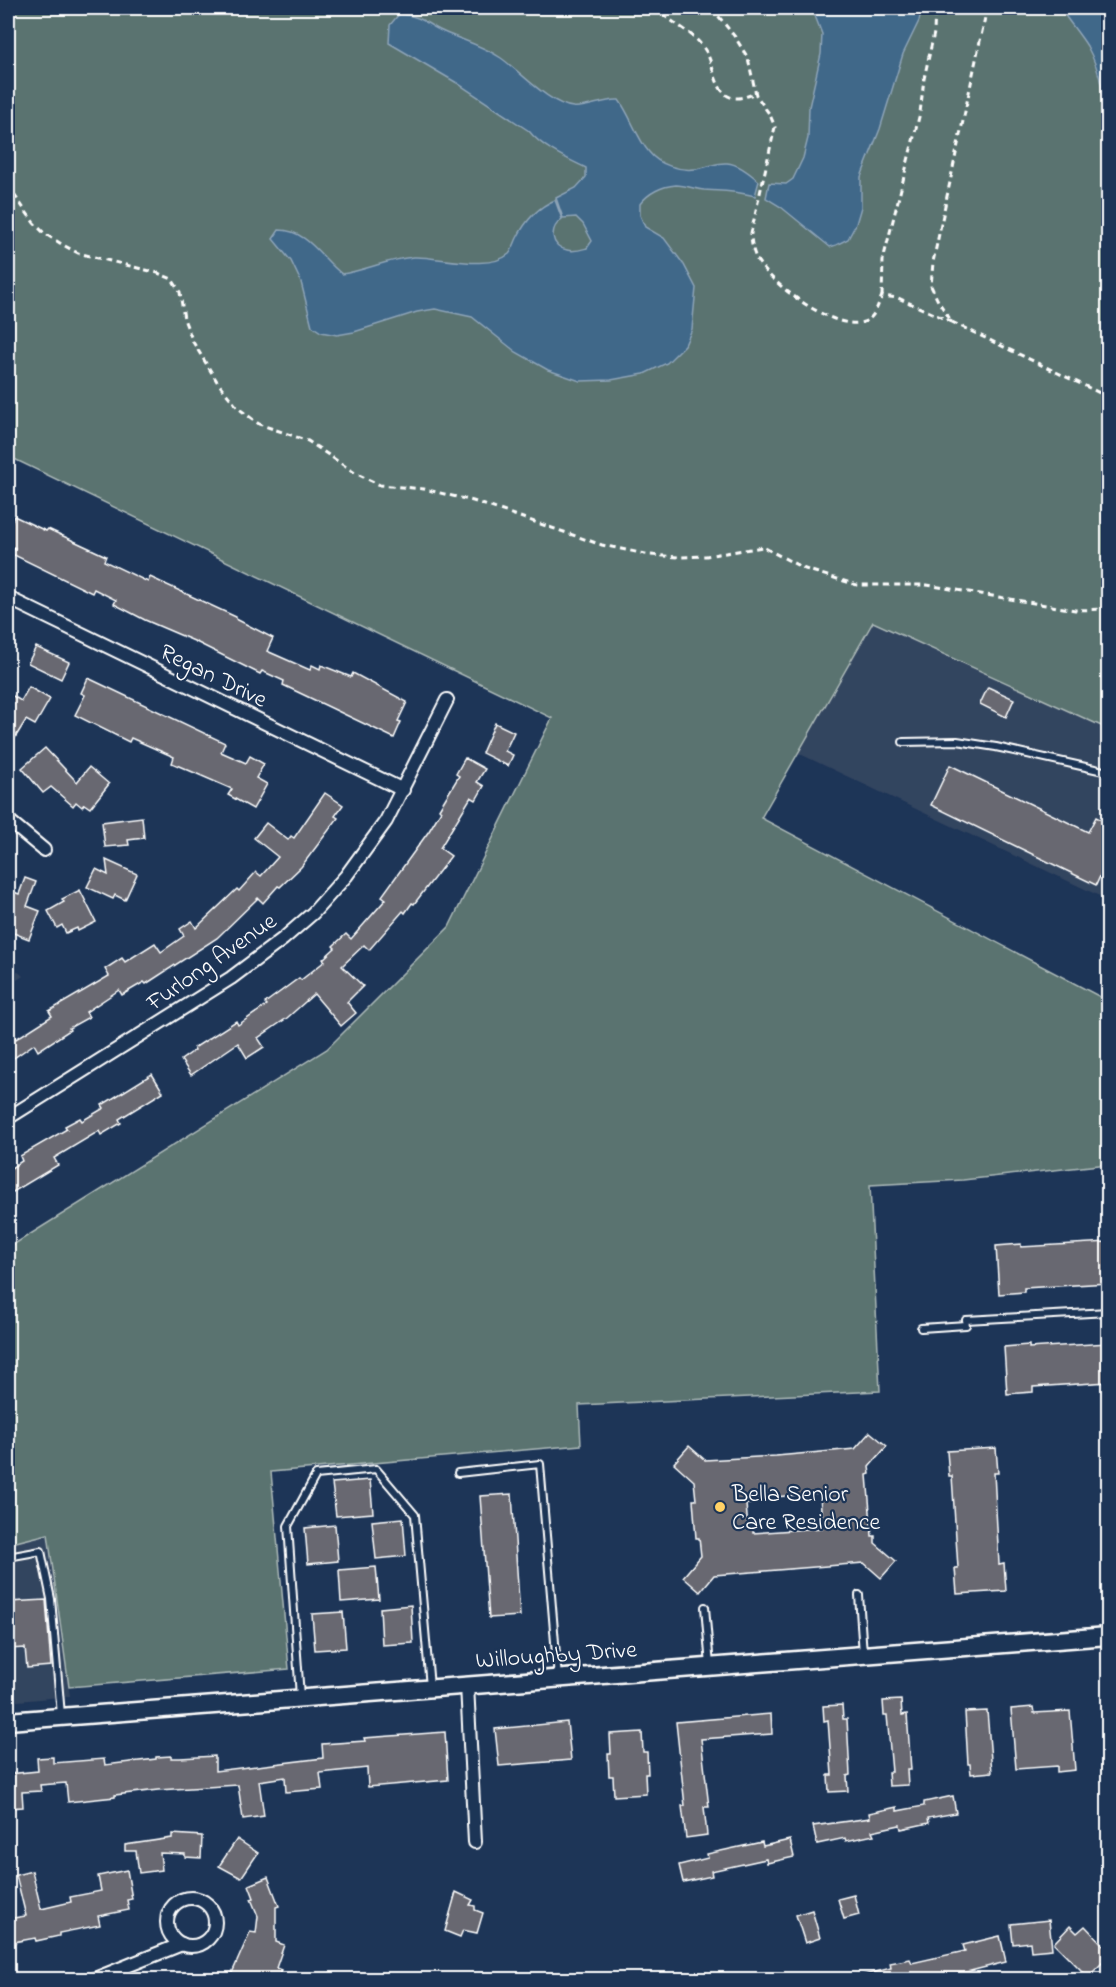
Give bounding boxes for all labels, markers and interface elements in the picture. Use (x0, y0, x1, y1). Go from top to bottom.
street label: Regan Drive (153, 636, 273, 718)
street label: Furlong Avenue (139, 905, 285, 1022)
place label: Bella Senior Care Residence (731, 1478, 881, 1541)
marker: Bella Senior Care Residence (713, 1500, 727, 1514)
street label: Willoughby Drive (474, 1633, 638, 1681)

